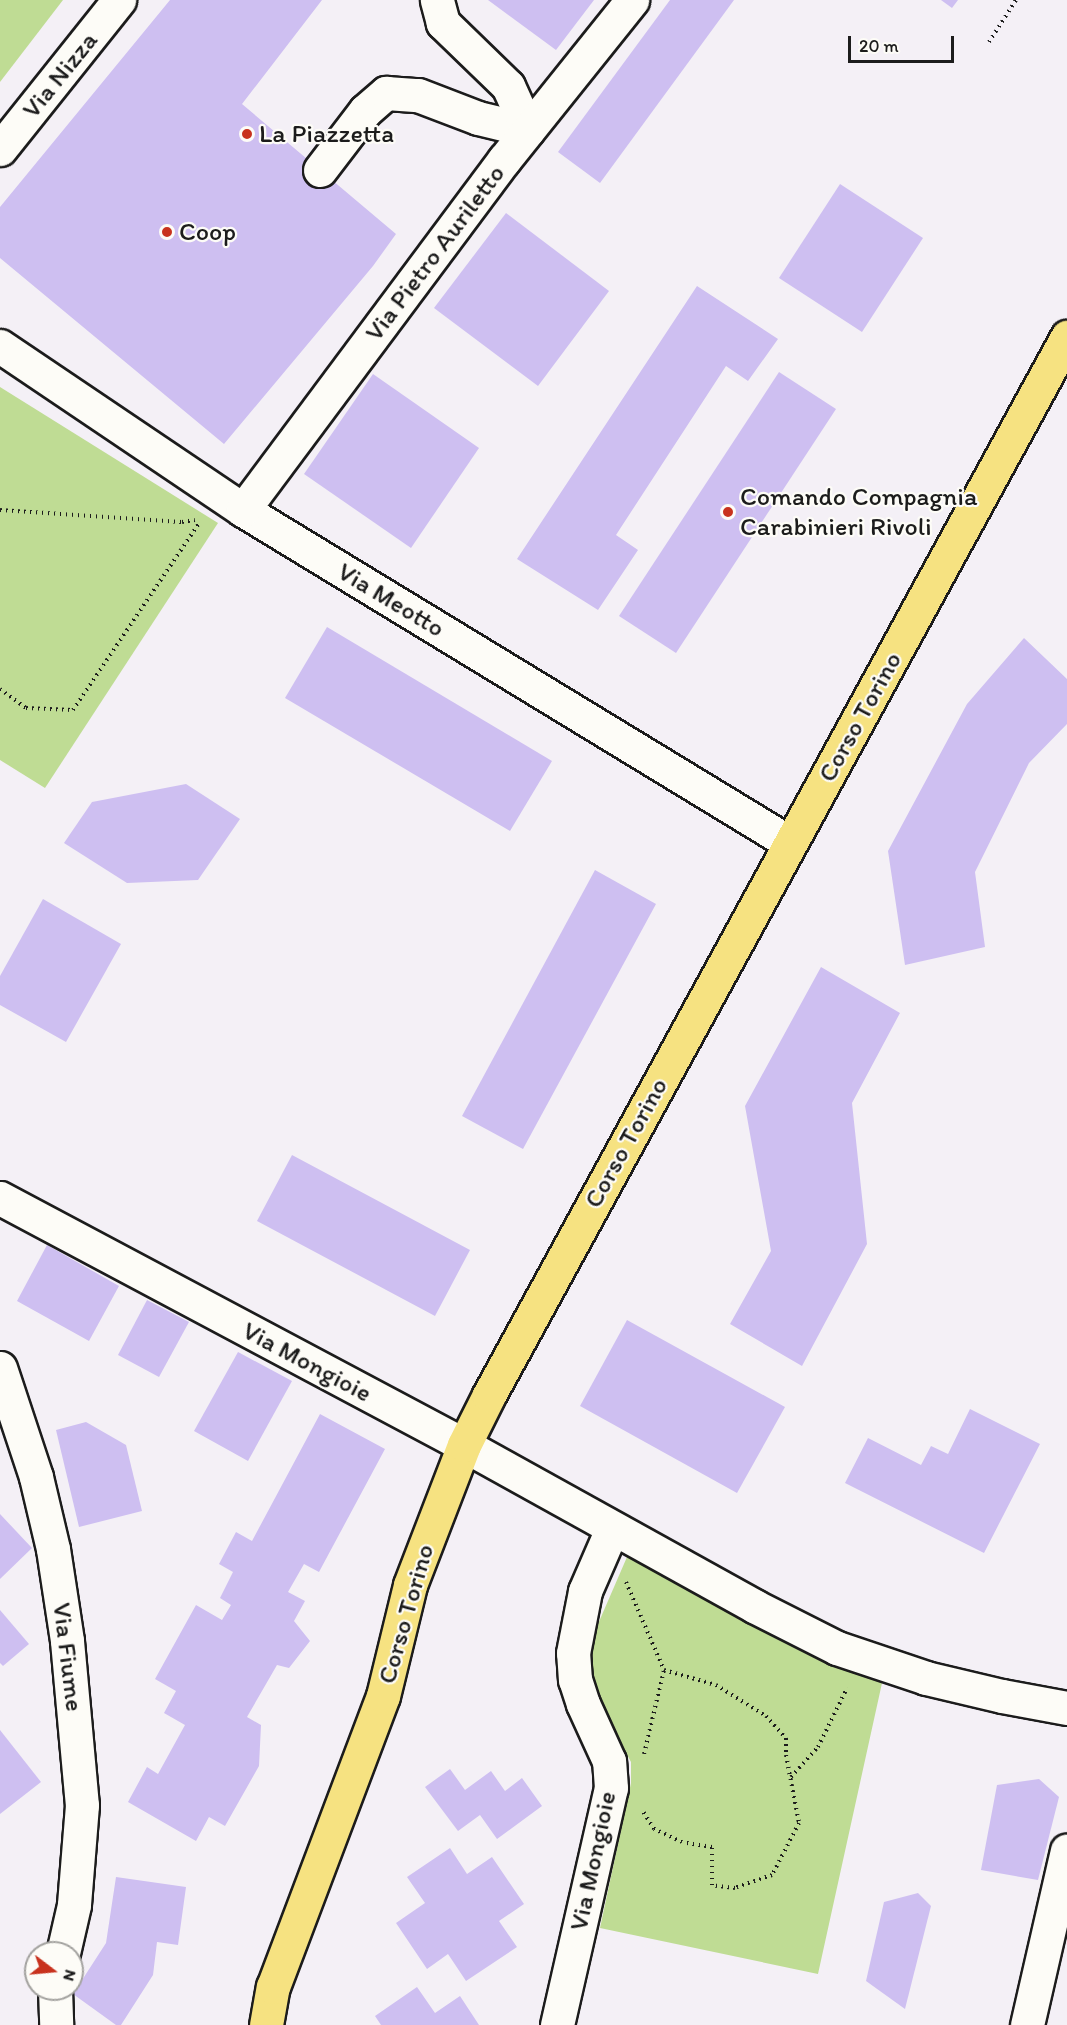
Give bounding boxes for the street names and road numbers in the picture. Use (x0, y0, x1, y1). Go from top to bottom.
street label: Via Nizza (16, 26, 104, 124)
street label: Via Pietro Auriletto (359, 159, 511, 347)
street label: Via Meotto (332, 556, 450, 644)
street label: Corso Torino (812, 648, 908, 786)
street label: Corso Torino (578, 1074, 674, 1212)
street label: Via Mongioie (237, 1315, 377, 1409)
street label: Corso Torino (372, 1542, 440, 1686)
street label: Via Fiume (46, 1601, 90, 1713)
street label: Via Mongioie (563, 1789, 623, 1933)

